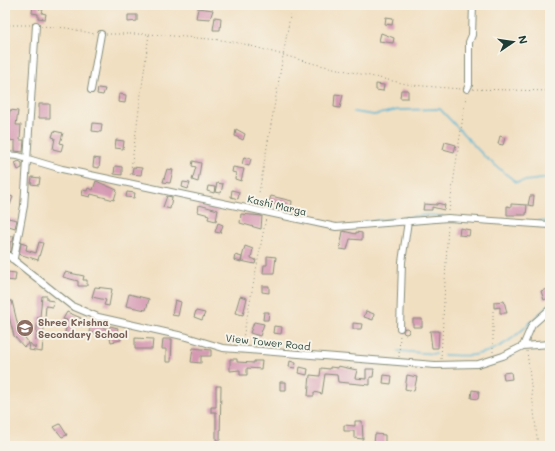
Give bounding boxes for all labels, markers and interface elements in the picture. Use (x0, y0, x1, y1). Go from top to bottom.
north arrow (493, 22, 533, 62)
text: N (515, 34, 531, 45)
street label: Kashi Marga (246, 191, 308, 219)
place label: Shree Krishna Secondary School (38, 315, 128, 341)
school or university icon: Shree Krishna Secondary School (15, 318, 35, 338)
street label: View Tower Road (225, 331, 311, 353)

